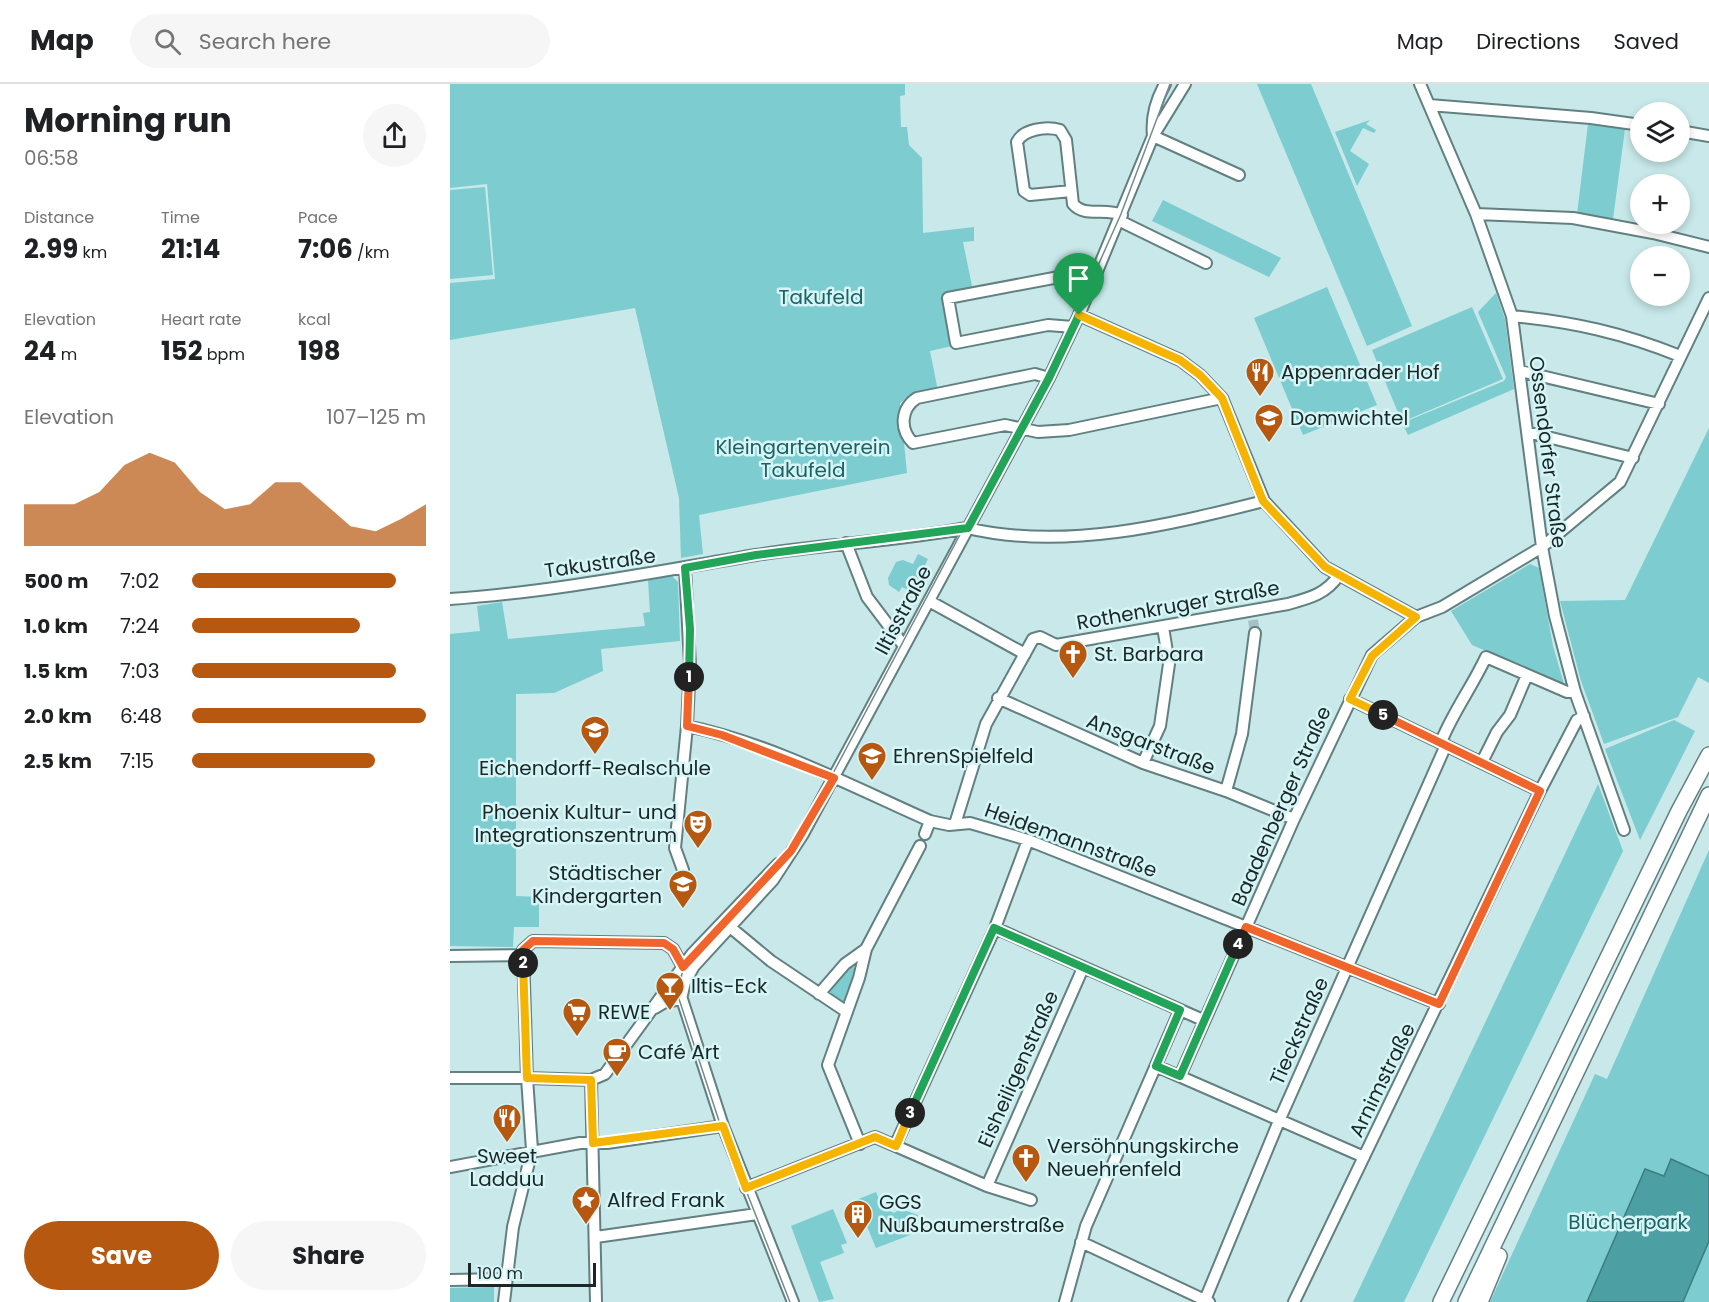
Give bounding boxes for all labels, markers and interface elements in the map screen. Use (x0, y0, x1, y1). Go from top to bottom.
search box (130, 14, 550, 68)
text: Map (30, 21, 94, 60)
icon: search (151, 25, 184, 58)
text: Search here (199, 26, 331, 57)
text: Map (1397, 27, 1443, 56)
text: Directions (1476, 27, 1580, 56)
text: Saved (1613, 27, 1679, 56)
text: Morning run (24, 97, 232, 144)
map controls (1630, 102, 1690, 306)
button: layers (1630, 102, 1690, 162)
button: share (363, 104, 426, 167)
text: 06:58 (24, 144, 79, 172)
button: + (1630, 174, 1690, 234)
text: Distance (24, 206, 94, 229)
text: Time (161, 206, 200, 229)
text: Pace (298, 206, 338, 229)
text: 2.99 (24, 231, 78, 267)
text: 21:14 (161, 231, 220, 267)
text: 7:06 (298, 231, 353, 267)
text: km (78, 241, 107, 264)
text: /km (353, 241, 389, 264)
button: − (1630, 246, 1690, 306)
pin (1053, 253, 1104, 315)
icon: arrive (1062, 262, 1095, 295)
park label: Takufeld (779, 283, 863, 311)
text: Elevation (24, 308, 96, 331)
text: Heart rate (161, 308, 241, 331)
text: kcal (298, 308, 331, 331)
text: 24 (24, 333, 56, 369)
text: 152 (161, 333, 203, 369)
text: 198 (298, 333, 341, 369)
text: m (56, 343, 77, 366)
text: bpm (203, 343, 245, 366)
street label: Ossendorfer Straße (1522, 354, 1574, 550)
restaurant icon: Appenrader Hof (1244, 356, 1276, 398)
place label: Appenrader Hof (1281, 358, 1440, 386)
school or university icon: Domwichtel (1253, 402, 1285, 444)
text: Elevation (24, 403, 114, 431)
text: 107–125 m (326, 403, 426, 431)
place label: Domwichtel (1290, 404, 1408, 432)
park label: Kleingartenverein Takufeld (715, 433, 891, 484)
street label: Takustraße (543, 541, 657, 585)
street label: Iltisstraße (868, 561, 938, 659)
text: 500 m (24, 567, 89, 595)
text: 7:02 (120, 567, 159, 595)
street label: Rothenkruger Straße (1074, 573, 1282, 637)
text: 1.0 km (24, 612, 88, 640)
text: 7:24 (120, 612, 159, 640)
church icon: St. Barbara (1057, 638, 1089, 680)
place label: St. Barbara (1094, 640, 1204, 668)
text: 1.5 km (24, 657, 88, 685)
text: 7:03 (120, 657, 160, 685)
pin: 1 (674, 662, 704, 692)
text: 1 (686, 665, 692, 688)
pin: 5 (1368, 700, 1398, 730)
text: 2.0 km (24, 702, 92, 730)
text: 6:48 (120, 702, 162, 730)
street label: Baadenberger Straße (1224, 702, 1338, 910)
text: 5 (1378, 703, 1388, 726)
street label: Ansgarstraße (1083, 707, 1219, 781)
school or university icon: Eichendorff-Realschule (579, 714, 611, 756)
school or university icon: EhrenSpielfeld (856, 740, 888, 782)
place label: EhrenSpielfeld (893, 742, 1034, 770)
text: 2.5 km (24, 747, 92, 775)
text: 7:15 (120, 747, 154, 775)
place label: Eichendorff-Realschule (479, 754, 711, 782)
street label: Heidemannstraße (981, 796, 1161, 884)
place label: Phoenix Kultur- und Integrationszentrum (474, 798, 677, 849)
theatre icon: Phoenix Kultur- und Integrationszentrum (682, 808, 714, 850)
place label: Städtischer Kindergarten (532, 859, 662, 910)
school or university icon: Städtischer Kindergarten (667, 868, 699, 910)
pin: 4 (1223, 929, 1253, 959)
text: 4 (1233, 932, 1243, 955)
pin: 2 (508, 948, 538, 978)
text: 2 (518, 951, 528, 974)
bar icon: Iltis-Eck (654, 970, 686, 1012)
place label: Iltis-Eck (691, 972, 768, 1000)
street label: Tieckstraße (1263, 973, 1335, 1089)
street label: Eisheiligenstraße (971, 986, 1065, 1152)
supermarket icon: REWE (561, 996, 593, 1038)
place label: REWE (598, 998, 650, 1026)
street label: Arnimstraße (1342, 1018, 1422, 1142)
cafe icon: Café Art (601, 1036, 633, 1078)
place label: Café Art (638, 1038, 720, 1066)
pin: 3 (895, 1098, 925, 1128)
text: 3 (905, 1101, 915, 1124)
restaurant icon: Sweet Ladduu (491, 1102, 523, 1144)
place label: Versöhnungskirche Neuehrenfeld (1047, 1132, 1239, 1183)
place label: Sweet Ladduu (470, 1142, 544, 1193)
church icon: Versöhnungskirche Neuehrenfeld (1010, 1142, 1042, 1184)
place icon: Alfred Frank (570, 1184, 602, 1226)
place label: Alfred Frank (607, 1186, 726, 1214)
place label: GGS Nußbaumerstraße (879, 1188, 1065, 1239)
building icon: GGS Nußbaumerstraße (842, 1198, 874, 1240)
park label: Blücherpark (1568, 1208, 1688, 1236)
button: Save (24, 1221, 219, 1290)
button: Share (231, 1221, 426, 1290)
scale bar (468, 1260, 596, 1288)
text: 100 m (477, 1262, 523, 1285)

